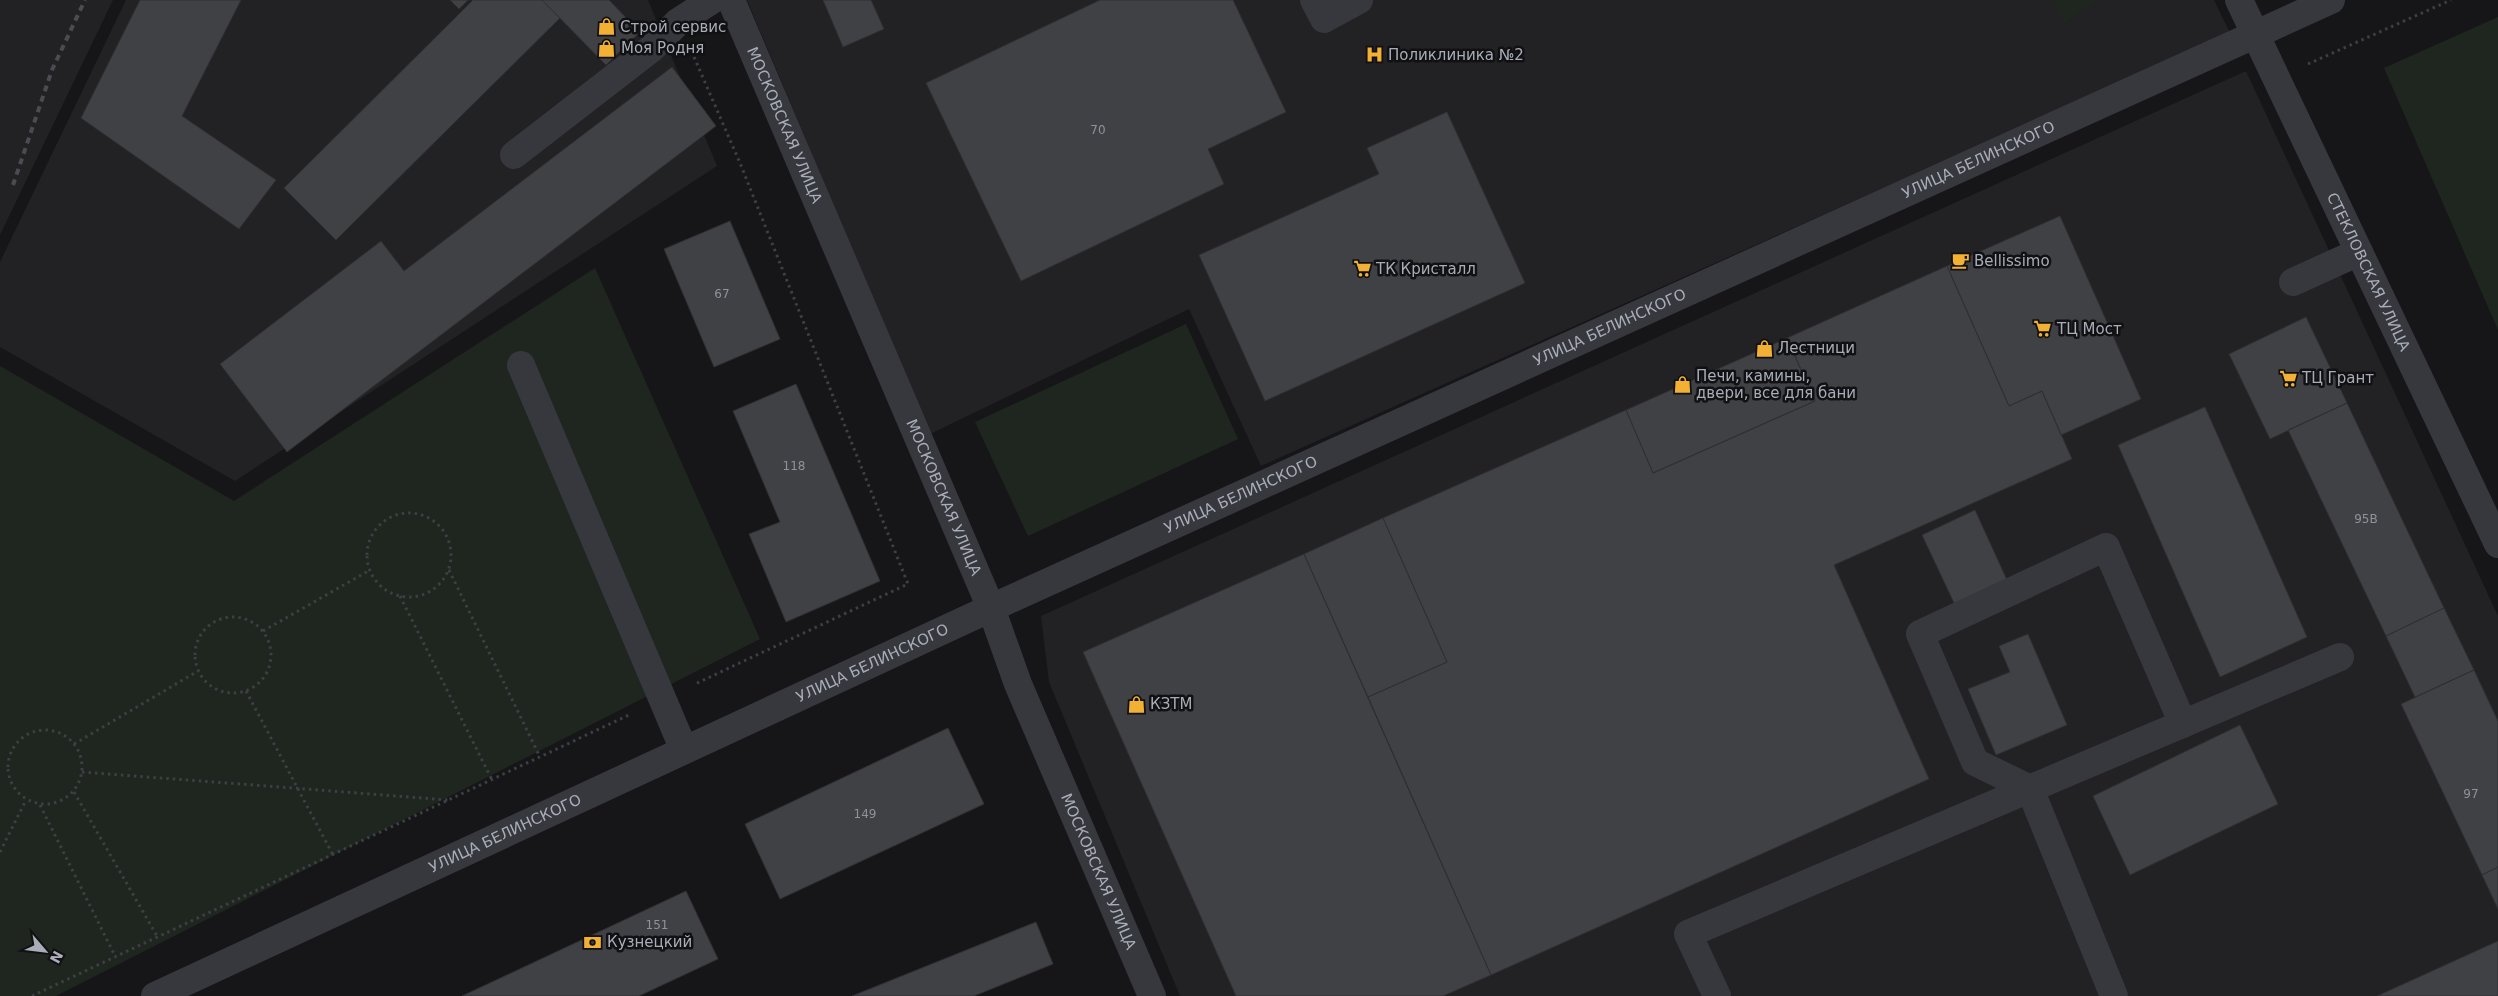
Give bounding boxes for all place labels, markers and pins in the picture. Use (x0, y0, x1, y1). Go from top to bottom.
shop icon: Строй сервис (596, 17, 616, 37)
place label: Строй сервис (620, 18, 726, 36)
shop icon: Моя Родня (597, 38, 617, 58)
place label: Моя Родня (621, 39, 704, 57)
hospital icon: Поликлиника №2 (1364, 45, 1384, 65)
place label: Поликлиника №2 (1388, 46, 1524, 64)
cafe icon: Bellissimo (1950, 251, 1970, 271)
place label: Bellissimo (1974, 252, 2050, 270)
supermarket icon: ТК Кристалл (1352, 259, 1372, 279)
place label: ТК Кристалл (1375, 260, 1476, 278)
supermarket icon: ТЦ Мост (2033, 319, 2053, 339)
place label: ТЦ Мост (2056, 320, 2122, 338)
shop icon: Лестници (1754, 338, 1774, 358)
place label: Лестници (1778, 339, 1855, 357)
place label: Печи, камины, двери, все для бани (1696, 367, 1856, 402)
supermarket icon: ТЦ Грант (2278, 368, 2298, 388)
place label: ТЦ Грант (2301, 369, 2374, 387)
shop icon: Печи, камины, двери, все для бани (1672, 375, 1692, 395)
shop icon: КЗТМ (1126, 694, 1146, 714)
place label: КЗТМ (1150, 695, 1192, 713)
bank icon: Кузнецкий (583, 932, 603, 952)
place label: Кузнецкий (607, 933, 692, 951)

